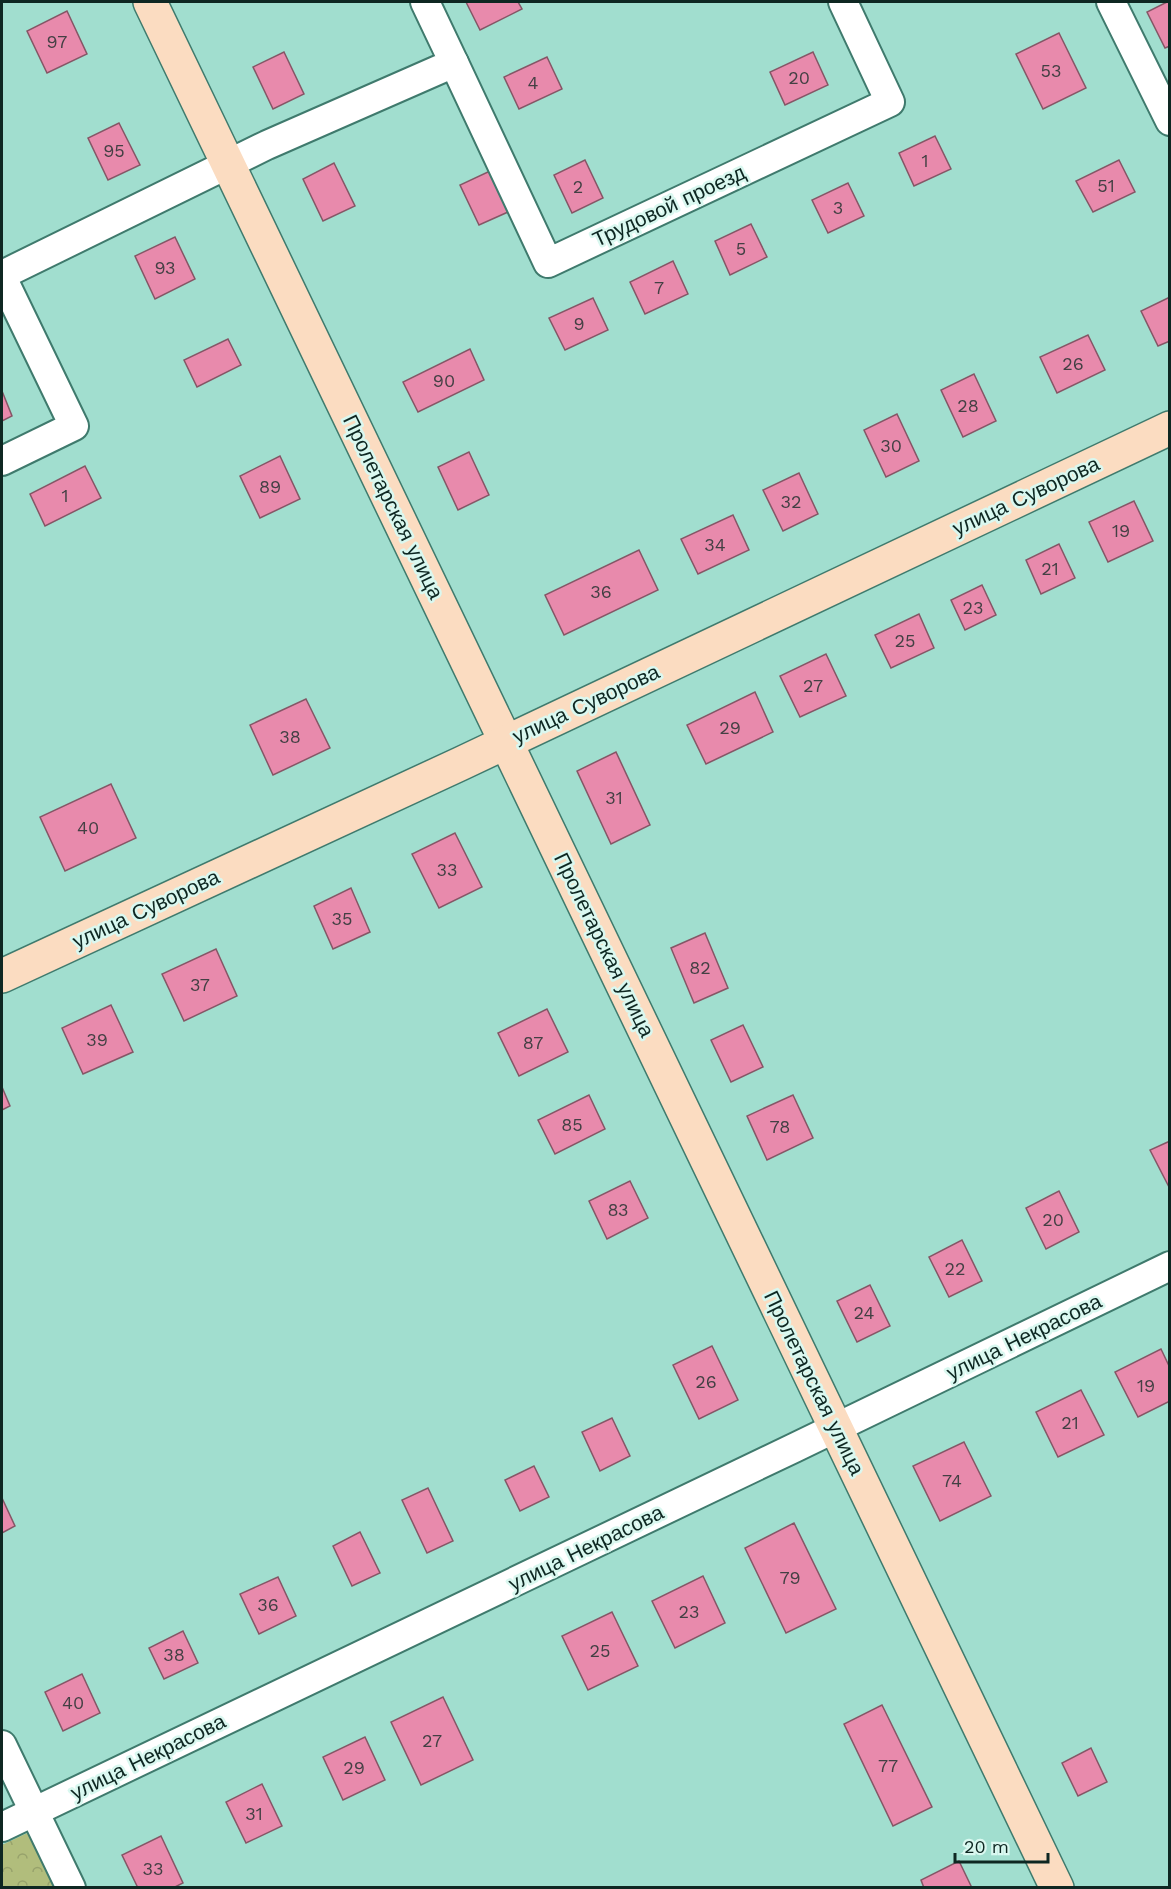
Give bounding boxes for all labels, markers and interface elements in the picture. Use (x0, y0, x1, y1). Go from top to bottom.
house number: 97 (47, 31, 67, 52)
house number: 53 (1041, 60, 1061, 81)
house number: 20 (788, 67, 810, 88)
house number: 4 (528, 72, 539, 93)
house number: 95 (103, 140, 125, 161)
house number: 1 (921, 150, 929, 171)
street label: Трудовой проезд (588, 159, 749, 252)
house number: 51 (1097, 175, 1115, 196)
house number: 2 (573, 176, 583, 197)
house number: 3 (833, 197, 843, 218)
house number: 5 (736, 238, 746, 259)
house number: 93 (154, 257, 176, 278)
house number: 7 (654, 277, 664, 298)
house number: 9 (573, 313, 585, 334)
house number: 26 (1062, 353, 1084, 374)
house number: 90 (433, 370, 455, 391)
house number: 28 (957, 395, 979, 416)
street label: Пролетарская улица (338, 410, 449, 603)
house number: 30 (880, 435, 902, 456)
street label: улица Суворова (948, 450, 1103, 541)
house number: 89 (259, 476, 281, 497)
house number: 1 (61, 485, 69, 506)
house number: 32 (781, 491, 802, 512)
house number: 19 (1112, 520, 1130, 541)
house number: 34 (704, 534, 726, 555)
house number: 21 (1041, 558, 1059, 579)
house number: 36 (590, 581, 612, 602)
house number: 23 (963, 597, 984, 618)
house number: 25 (895, 630, 915, 651)
street label: улица Суворова (508, 658, 663, 749)
house number: 27 (803, 675, 823, 696)
house number: 29 (719, 717, 741, 738)
house number: 38 (279, 726, 301, 747)
house number: 31 (605, 787, 623, 808)
house number: 40 (77, 817, 99, 838)
street label: Пролетарская улица (549, 848, 660, 1041)
house number: 33 (437, 859, 458, 880)
street label: улица Суворова (68, 863, 223, 954)
house number: 35 (332, 908, 352, 929)
house number: 82 (689, 957, 711, 978)
house number: 37 (190, 974, 210, 995)
house number: 39 (86, 1029, 108, 1050)
house number: 87 (523, 1032, 543, 1053)
house number: 85 (561, 1114, 583, 1135)
house number: 78 (770, 1116, 790, 1137)
house number: 83 (607, 1199, 629, 1220)
house number: 20 (1042, 1209, 1064, 1230)
house number: 22 (945, 1258, 966, 1279)
street label: Пролетарская улица (759, 1286, 870, 1479)
street label: улица Некрасова (942, 1288, 1106, 1385)
house number: 24 (854, 1302, 874, 1323)
house number: 26 (695, 1371, 717, 1392)
house number: 19 (1137, 1375, 1155, 1396)
house number: 21 (1061, 1412, 1079, 1433)
house number: 74 (942, 1470, 962, 1491)
street label: улица Некрасова (504, 1499, 668, 1596)
house number: 79 (779, 1567, 801, 1588)
house number: 36 (257, 1594, 279, 1615)
house number: 23 (679, 1601, 700, 1622)
house number: 25 (590, 1640, 610, 1661)
house number: 38 (163, 1644, 185, 1665)
house number: 40 (62, 1692, 84, 1713)
street label: улица Некрасова (66, 1708, 230, 1805)
house number: 27 (422, 1730, 442, 1751)
house number: 77 (878, 1755, 898, 1776)
house number: 29 (343, 1757, 365, 1778)
house number: 31 (245, 1803, 263, 1824)
scale bar (955, 1826, 1048, 1864)
text: 20 m (964, 1836, 1009, 1857)
house number: 33 (143, 1858, 164, 1879)

